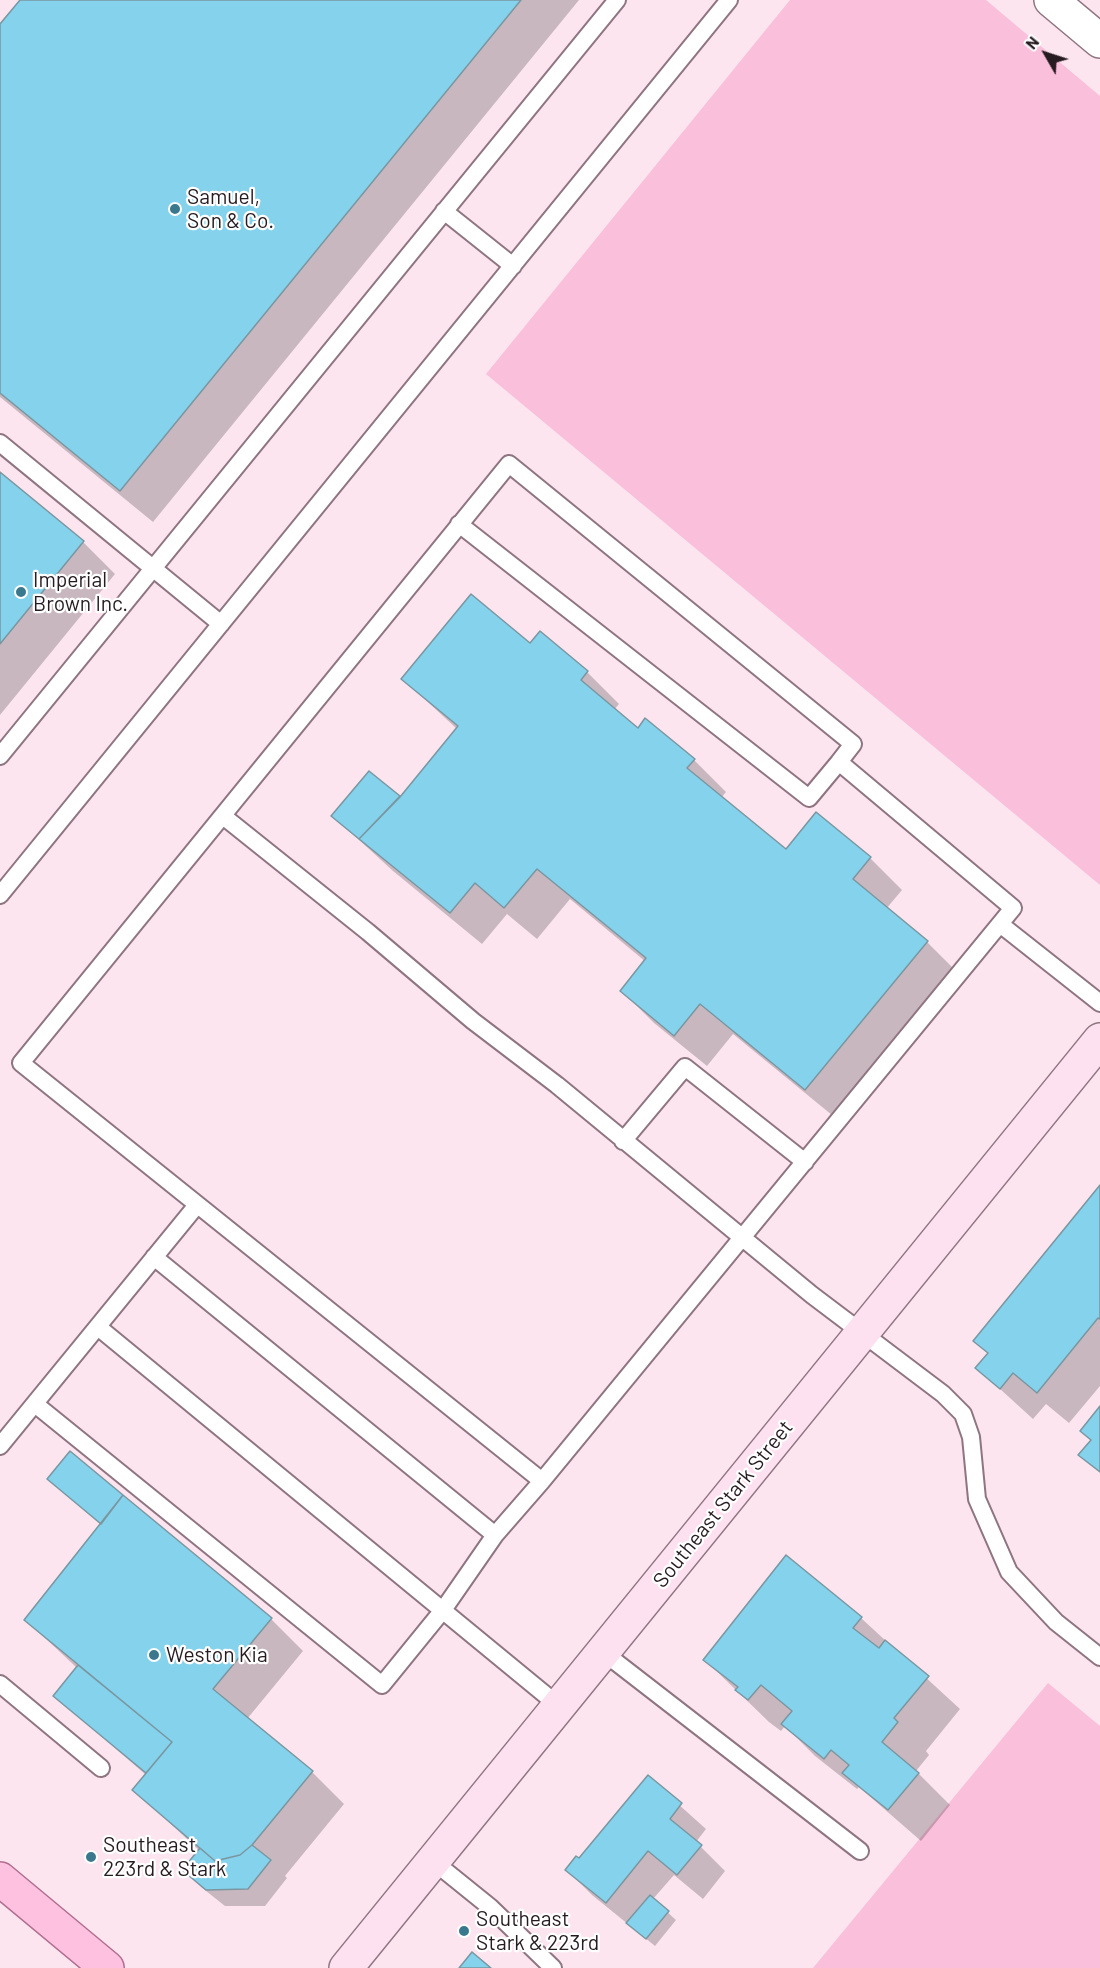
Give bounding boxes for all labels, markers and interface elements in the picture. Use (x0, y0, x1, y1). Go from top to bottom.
north arrow (1016, 24, 1076, 84)
text: N (1021, 32, 1042, 52)
place label: Samuel, Son & Co. (187, 184, 274, 234)
marker: Samuel, Son & Co. (168, 202, 182, 216)
place label: Imperial Brown Inc. (33, 567, 128, 617)
marker: Imperial Brown Inc. (14, 585, 28, 599)
street label: Southeast Stark Street (648, 1415, 798, 1593)
place label: Weston Kia (166, 1642, 268, 1668)
marker: Weston Kia (147, 1648, 161, 1662)
place label: Southeast 223rd & Stark (103, 1832, 226, 1882)
marker: Southeast 223rd & Stark (84, 1850, 98, 1864)
place label: Southeast Stark & 223rd (476, 1906, 599, 1956)
marker: Southeast Stark & 223rd (457, 1924, 471, 1938)

